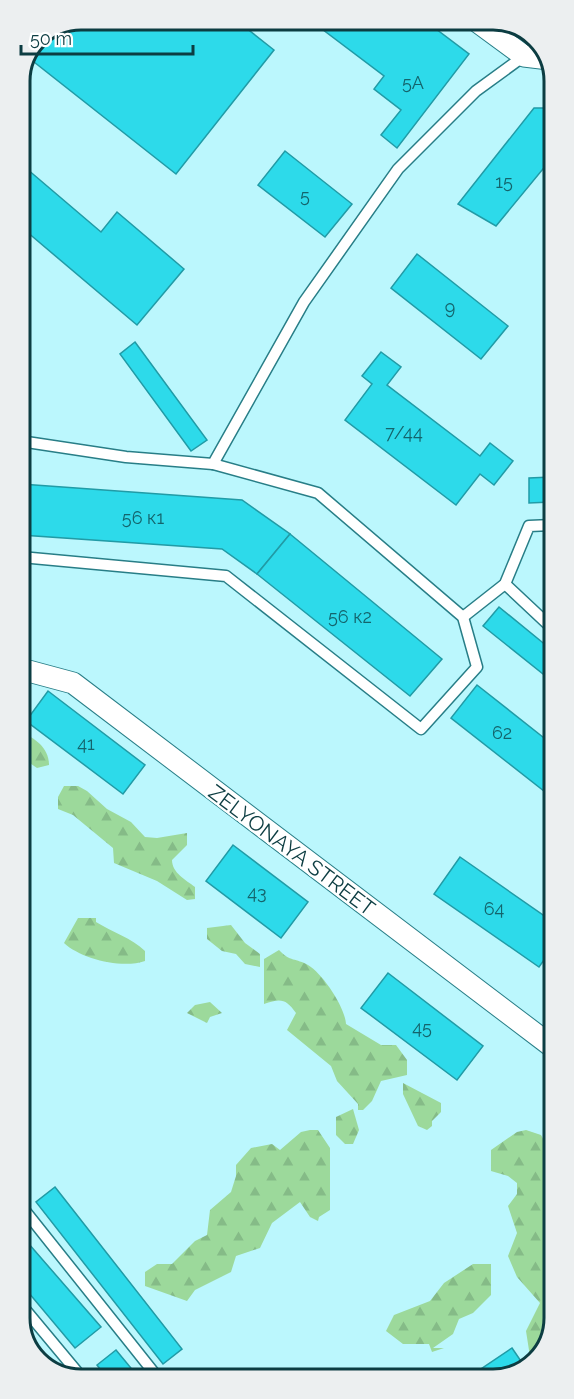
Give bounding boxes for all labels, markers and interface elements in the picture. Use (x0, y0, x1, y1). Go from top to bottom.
scale bar (21, 18, 194, 56)
text: 50 m (30, 28, 72, 49)
house number: 5А (402, 72, 424, 93)
house number: 15 (495, 171, 513, 192)
house number: 5 (300, 185, 310, 206)
house number: 9 (445, 297, 455, 318)
house number: 7/44 (385, 422, 423, 443)
house number: 56 к1 (122, 507, 164, 528)
house number: 56 к2 (328, 606, 372, 627)
house number: 62 (492, 722, 512, 743)
house number: 41 (77, 733, 95, 754)
street label: ZELYONAYA STREET (204, 779, 380, 921)
house number: 43 (247, 882, 267, 903)
house number: 64 (484, 898, 505, 919)
house number: 45 (412, 1017, 432, 1038)

